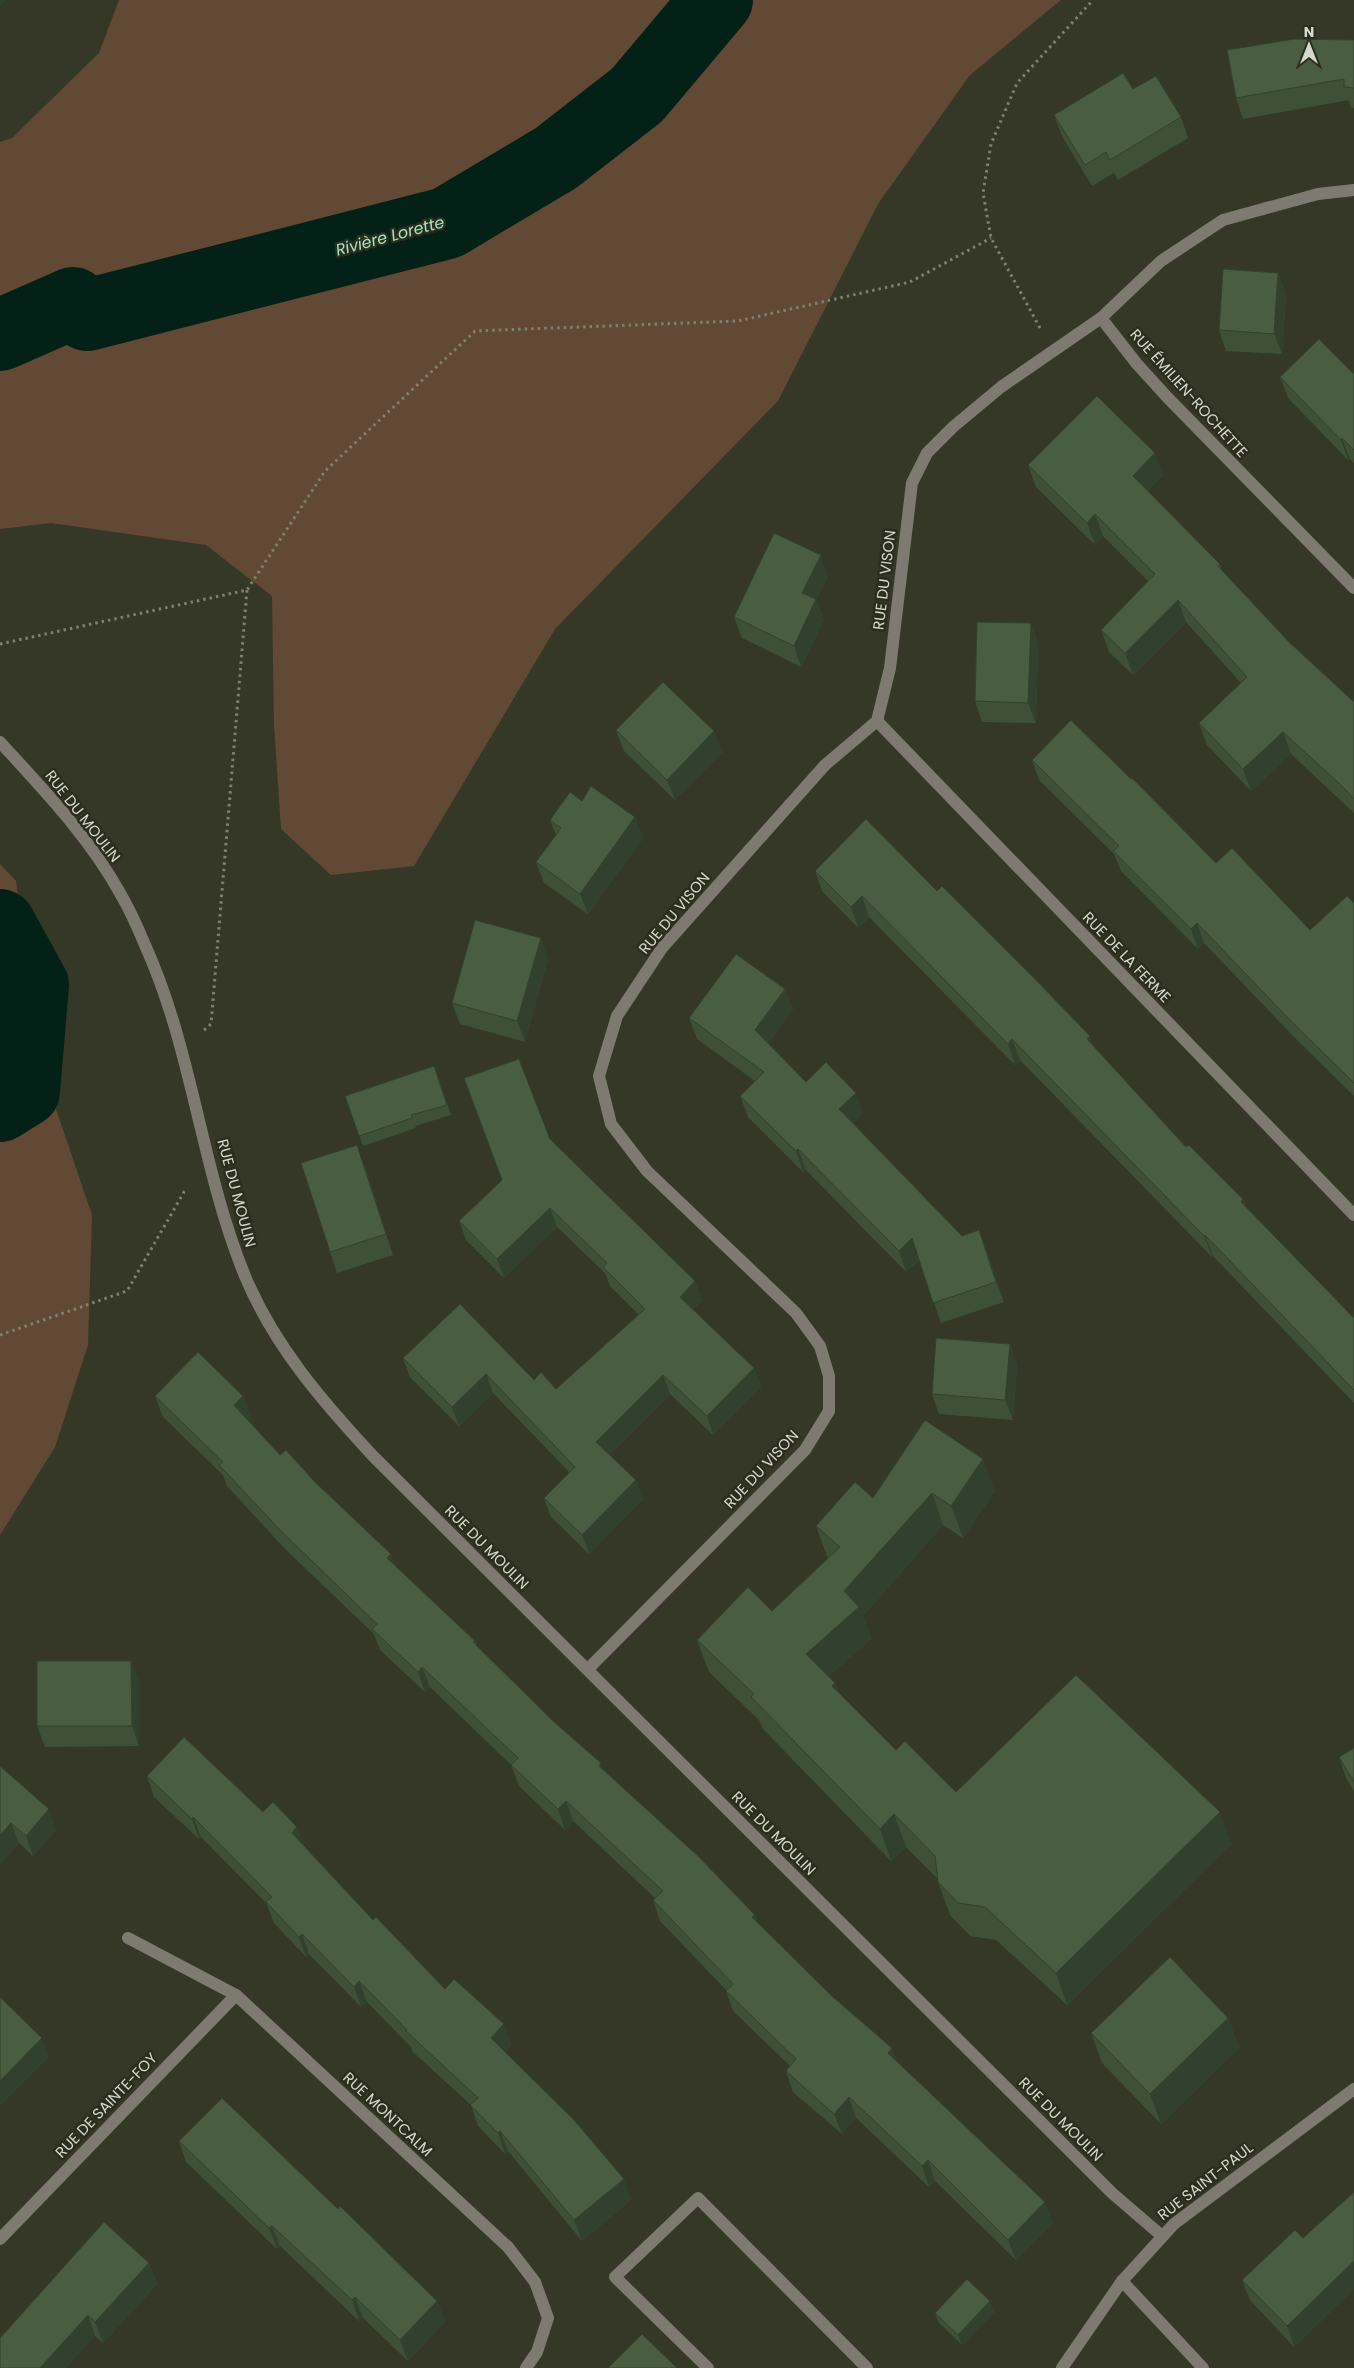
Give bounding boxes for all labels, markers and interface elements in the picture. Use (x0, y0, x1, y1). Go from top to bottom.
north arrow (1284, 20, 1334, 70)
text: N (1304, 22, 1314, 42)
water label: Rivière Lorette (333, 210, 447, 262)
street label: RUE ÉMILIEN-ROCHETTE (1126, 324, 1252, 462)
street label: RUE DU VISON (867, 529, 901, 631)
street label: RUE DU MOULIN (40, 766, 126, 866)
street label: RUE DU VISON (634, 868, 714, 958)
street label: RUE DE LA FERME (1078, 907, 1176, 1007)
street label: RUE DU MOULIN (212, 1137, 262, 1249)
street label: RUE DU VISON (719, 1425, 803, 1513)
street label: RUE DU MOULIN (440, 1500, 534, 1594)
street label: RUE DU MOULIN (727, 1786, 821, 1880)
street label: RUE DE SAINTE-FOY (50, 2048, 162, 2162)
street label: RUE MONTCALM (339, 2067, 437, 2161)
street label: RUE DU MOULIN (1014, 2072, 1108, 2166)
street label: RUE SAINT-PAUL (1153, 2137, 1258, 2225)

